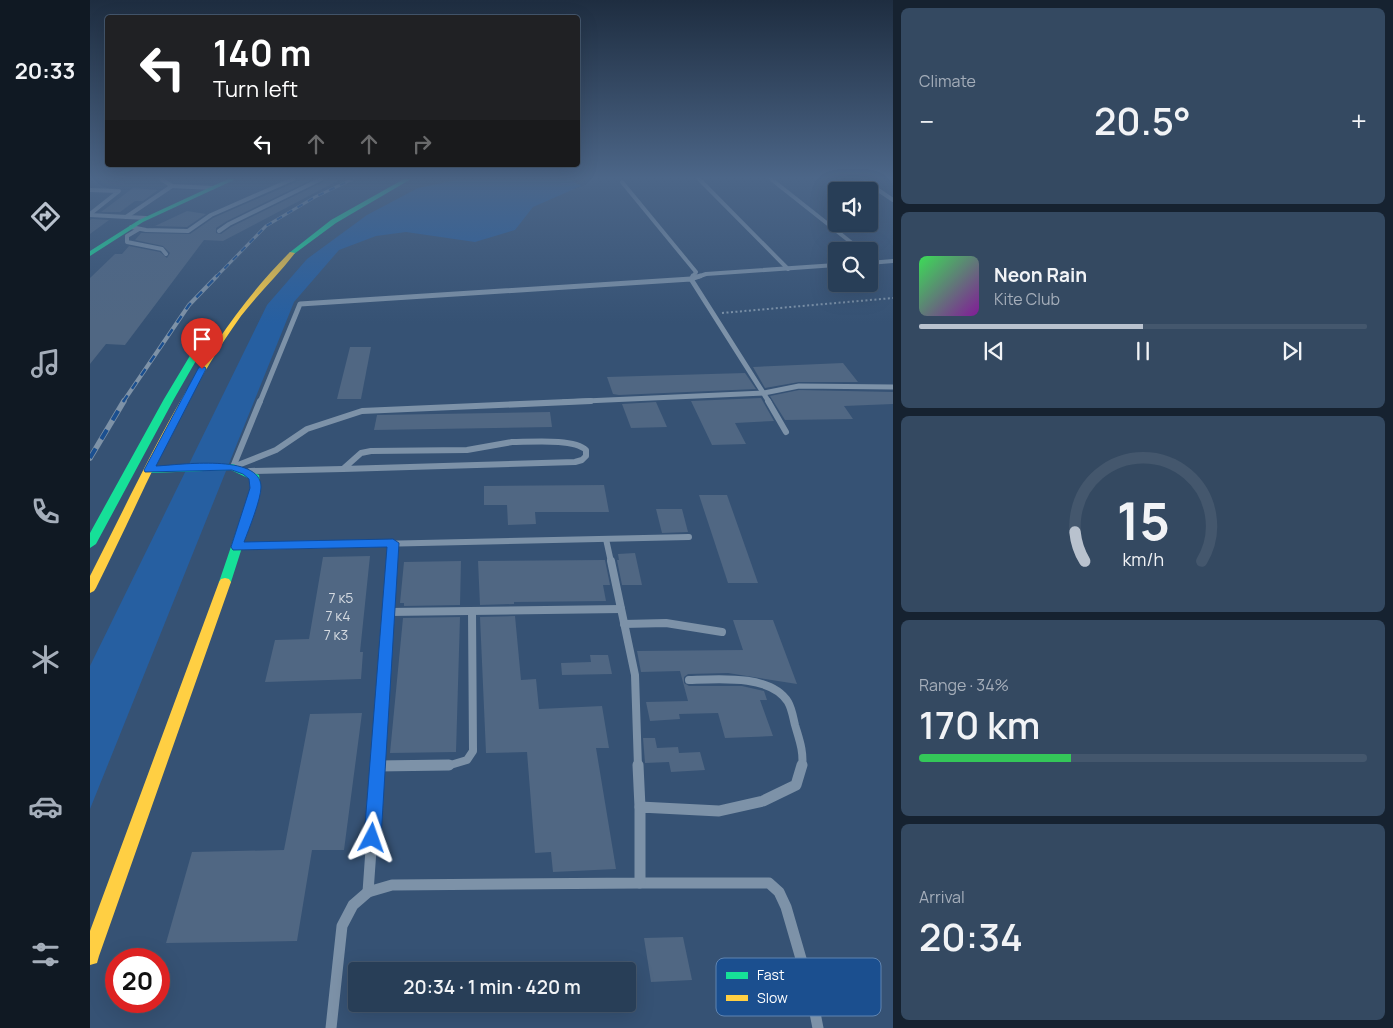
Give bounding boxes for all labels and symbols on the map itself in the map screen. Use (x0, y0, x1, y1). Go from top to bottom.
pin (181, 318, 223, 369)
house number: 7 к5 (329, 588, 353, 607)
house number: 7 к4 (325, 606, 351, 625)
house number: 7 к3 (324, 625, 348, 644)
position arrow (345, 811, 397, 863)
speed limit sign: 20 (105, 948, 170, 1013)
legend (716, 958, 881, 1016)
text: Fast (757, 965, 785, 984)
text: Slow (757, 988, 788, 1007)

